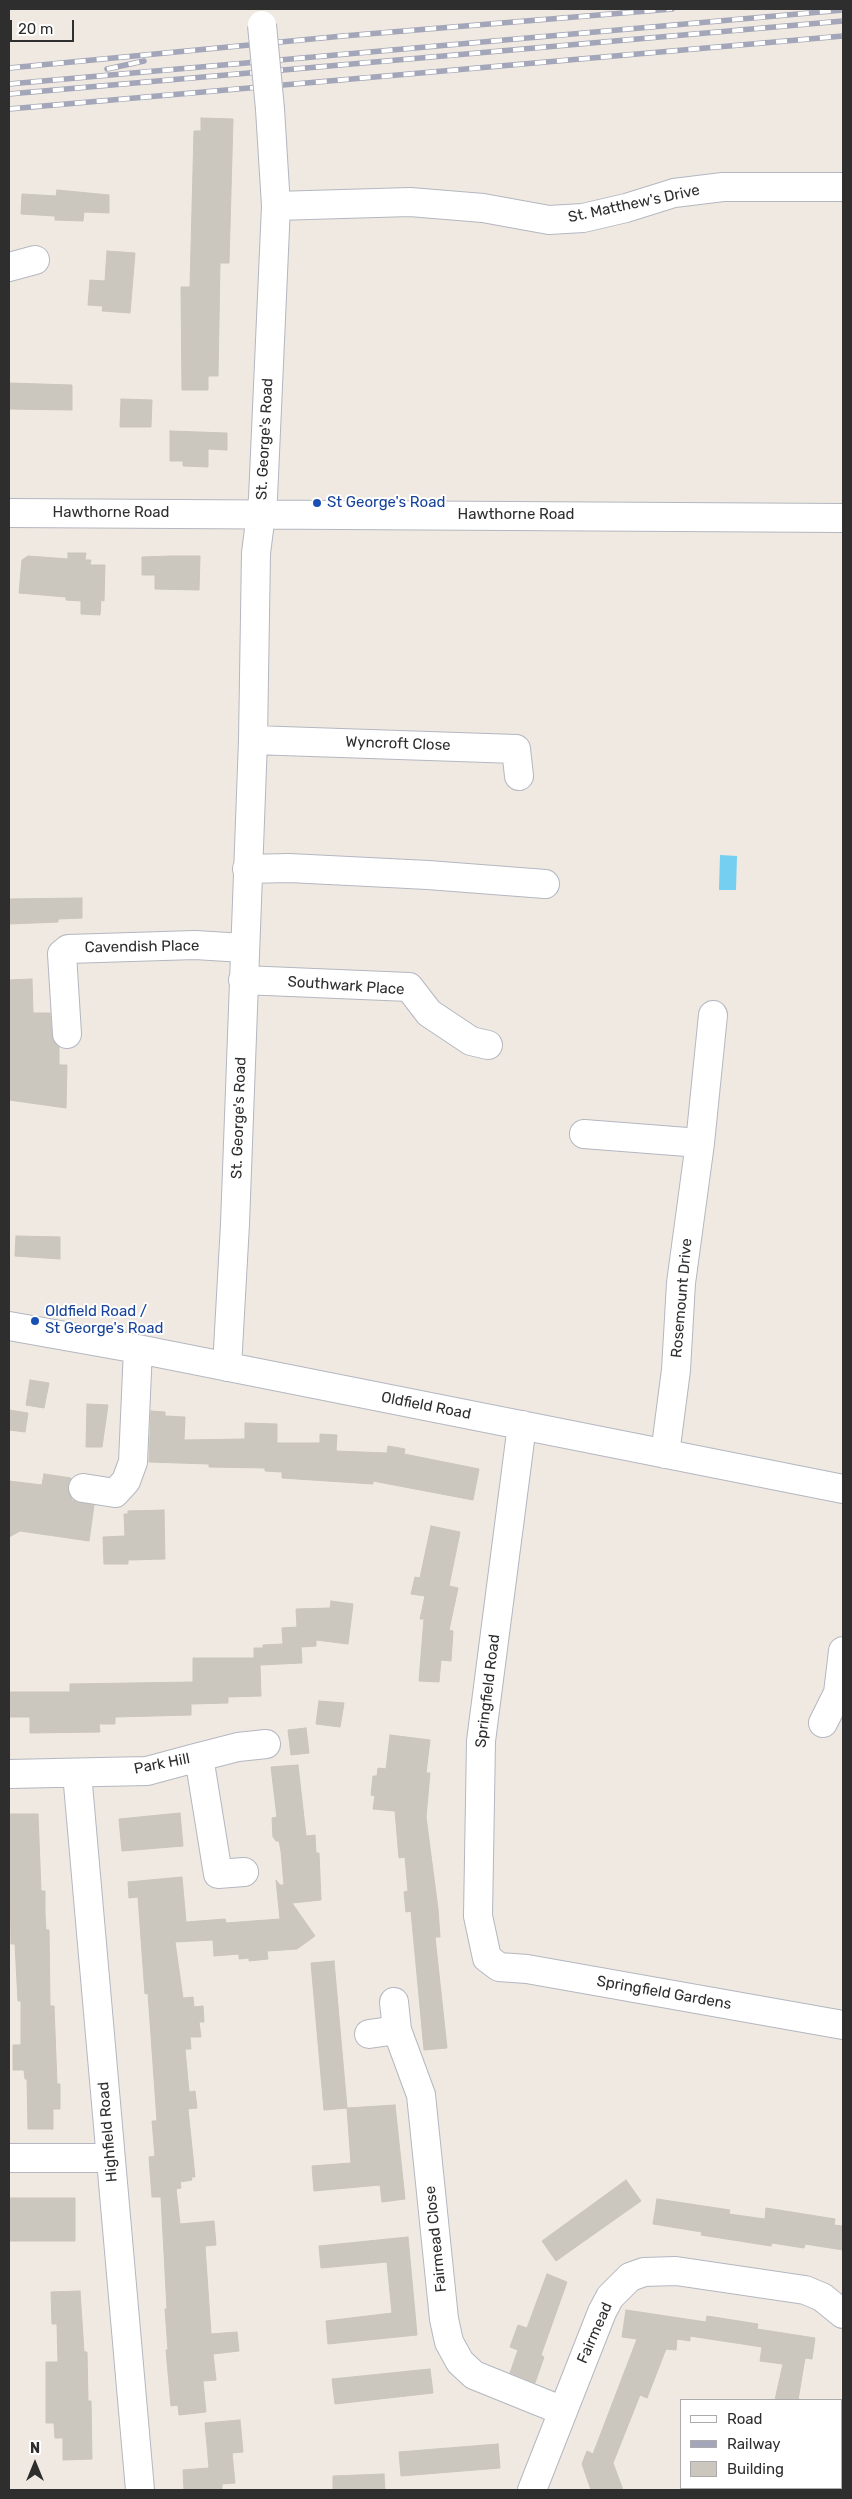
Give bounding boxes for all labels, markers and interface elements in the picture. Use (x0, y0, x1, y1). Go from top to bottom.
scale bar (12, 10, 76, 42)
text: 20 m (18, 20, 53, 38)
street label: St. Matthew's Drive (566, 181, 702, 227)
street label: St. George's Road (253, 378, 277, 500)
place label: St George's Road (327, 494, 445, 512)
marker: St George's Road (311, 497, 323, 509)
street label: Hawthorne Road (52, 504, 170, 522)
street label: Hawthorne Road (457, 506, 575, 524)
street label: Wyncroft Close (345, 733, 451, 755)
street label: Cavendish Place (84, 937, 200, 957)
street label: Southwark Place (287, 973, 405, 999)
street label: St. George's Road (228, 1057, 250, 1179)
street label: Rosemount Drive (668, 1237, 696, 1359)
place label: Oldfield Road / St George's Road (45, 1303, 163, 1338)
marker: Oldfield Road / St George's Road (29, 1315, 41, 1327)
street label: Oldfield Road (380, 1388, 472, 1424)
street label: Springfield Road (472, 1633, 504, 1749)
street label: Park Hill (133, 1750, 191, 1778)
street label: Springfield Gardens (595, 1972, 733, 2014)
street label: Highfield Road (95, 2081, 121, 2183)
street label: Fairmead Close (421, 2185, 451, 2293)
street label: Fairmead (574, 2300, 616, 2366)
legend (680, 2399, 842, 2489)
text: Road (727, 2410, 763, 2428)
text: Railway (727, 2435, 781, 2453)
north arrow (10, 2439, 60, 2489)
text: N (30, 2440, 40, 2457)
text: Building (727, 2460, 784, 2478)

